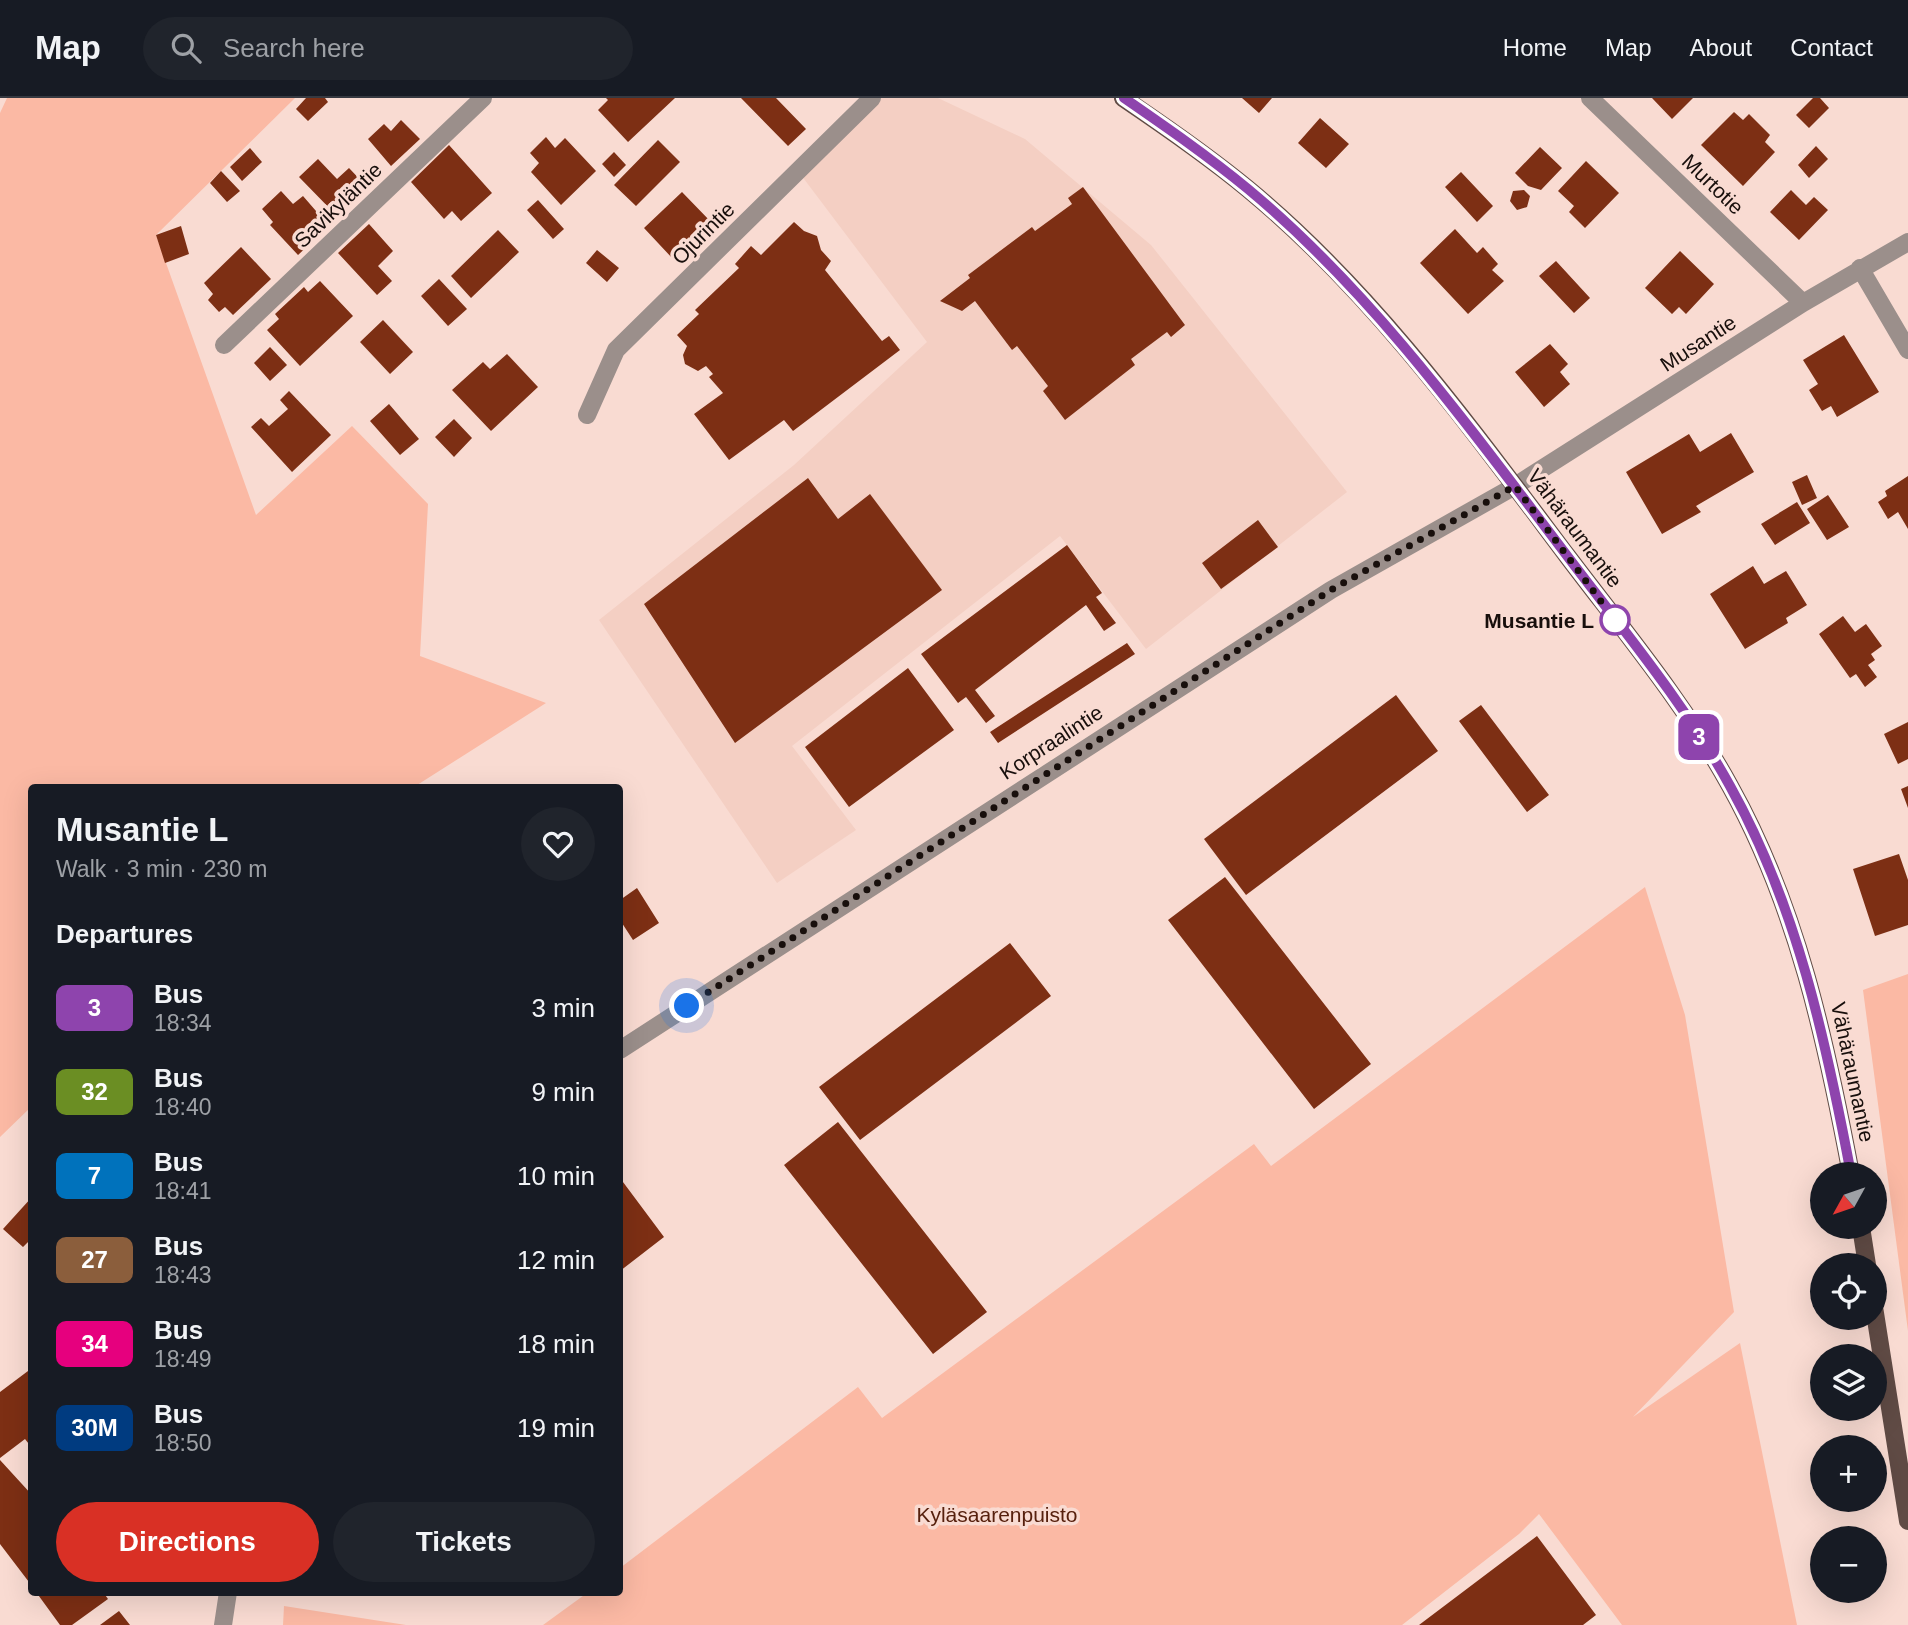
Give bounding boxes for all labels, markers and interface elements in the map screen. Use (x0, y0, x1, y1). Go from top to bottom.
search box (143, 17, 633, 80)
text: Map (35, 29, 101, 66)
icon: search (167, 29, 205, 67)
text: Search here (223, 33, 365, 63)
text: Home (1503, 34, 1567, 61)
text: Map (1605, 34, 1652, 61)
text: About (1690, 34, 1752, 61)
text: Contact (1790, 34, 1873, 61)
street label: Murtotie (1678, 149, 1748, 219)
street label: Savikyläntie (290, 158, 386, 252)
street label: Ojurintie (667, 197, 739, 269)
street label: Musantie (1656, 310, 1740, 376)
street label: Vähäraumantie (1523, 464, 1627, 592)
marker: Musantie L (1600, 605, 1630, 635)
place label: Musantie L (1484, 609, 1594, 632)
street label: Korpraalintie (995, 700, 1107, 784)
line badge: 3 (1676, 714, 1722, 760)
text: 3 (1692, 723, 1706, 750)
button: heart (521, 807, 595, 881)
text: Musantie L (56, 811, 228, 848)
text: Walk · 3 min · 230 m (56, 856, 267, 882)
text: Departures (56, 919, 193, 949)
text: Bus (154, 979, 203, 1009)
your location (669, 988, 704, 1023)
text: 3 min (531, 993, 595, 1023)
text: 3 (88, 994, 101, 1021)
street label: Vähäraumantie (1827, 1000, 1879, 1144)
text: 18:34 (154, 1010, 212, 1036)
text: Bus (154, 1063, 203, 1093)
text: 9 min (531, 1077, 595, 1107)
text: 32 (81, 1078, 108, 1105)
text: 18:40 (154, 1094, 212, 1120)
text: Bus (154, 1147, 203, 1177)
text: 10 min (517, 1161, 595, 1191)
text: 7 (88, 1162, 101, 1189)
north arrow (1810, 1162, 1886, 1239)
map controls (1810, 1162, 1887, 1603)
text: 18:41 (154, 1178, 212, 1204)
text: Bus (154, 1231, 203, 1261)
text: 12 min (517, 1245, 595, 1275)
text: 27 (81, 1246, 108, 1273)
button: locate (1810, 1253, 1887, 1330)
text: 18:43 (154, 1262, 212, 1288)
text: Bus (154, 1315, 203, 1345)
text: 18 min (517, 1329, 595, 1359)
text: 34 (81, 1330, 108, 1357)
button: layers (1810, 1344, 1887, 1421)
text: 18:49 (154, 1346, 212, 1372)
text: Bus (154, 1399, 203, 1429)
text: 19 min (517, 1413, 595, 1443)
text: 30M (71, 1414, 118, 1441)
text: 18:50 (154, 1430, 212, 1456)
button: + (1810, 1435, 1887, 1512)
button: Directions (56, 1502, 319, 1582)
button: Tickets (333, 1502, 595, 1582)
park label: Kyläsaarenpuisto (916, 1503, 1078, 1526)
button: − (1810, 1526, 1887, 1603)

